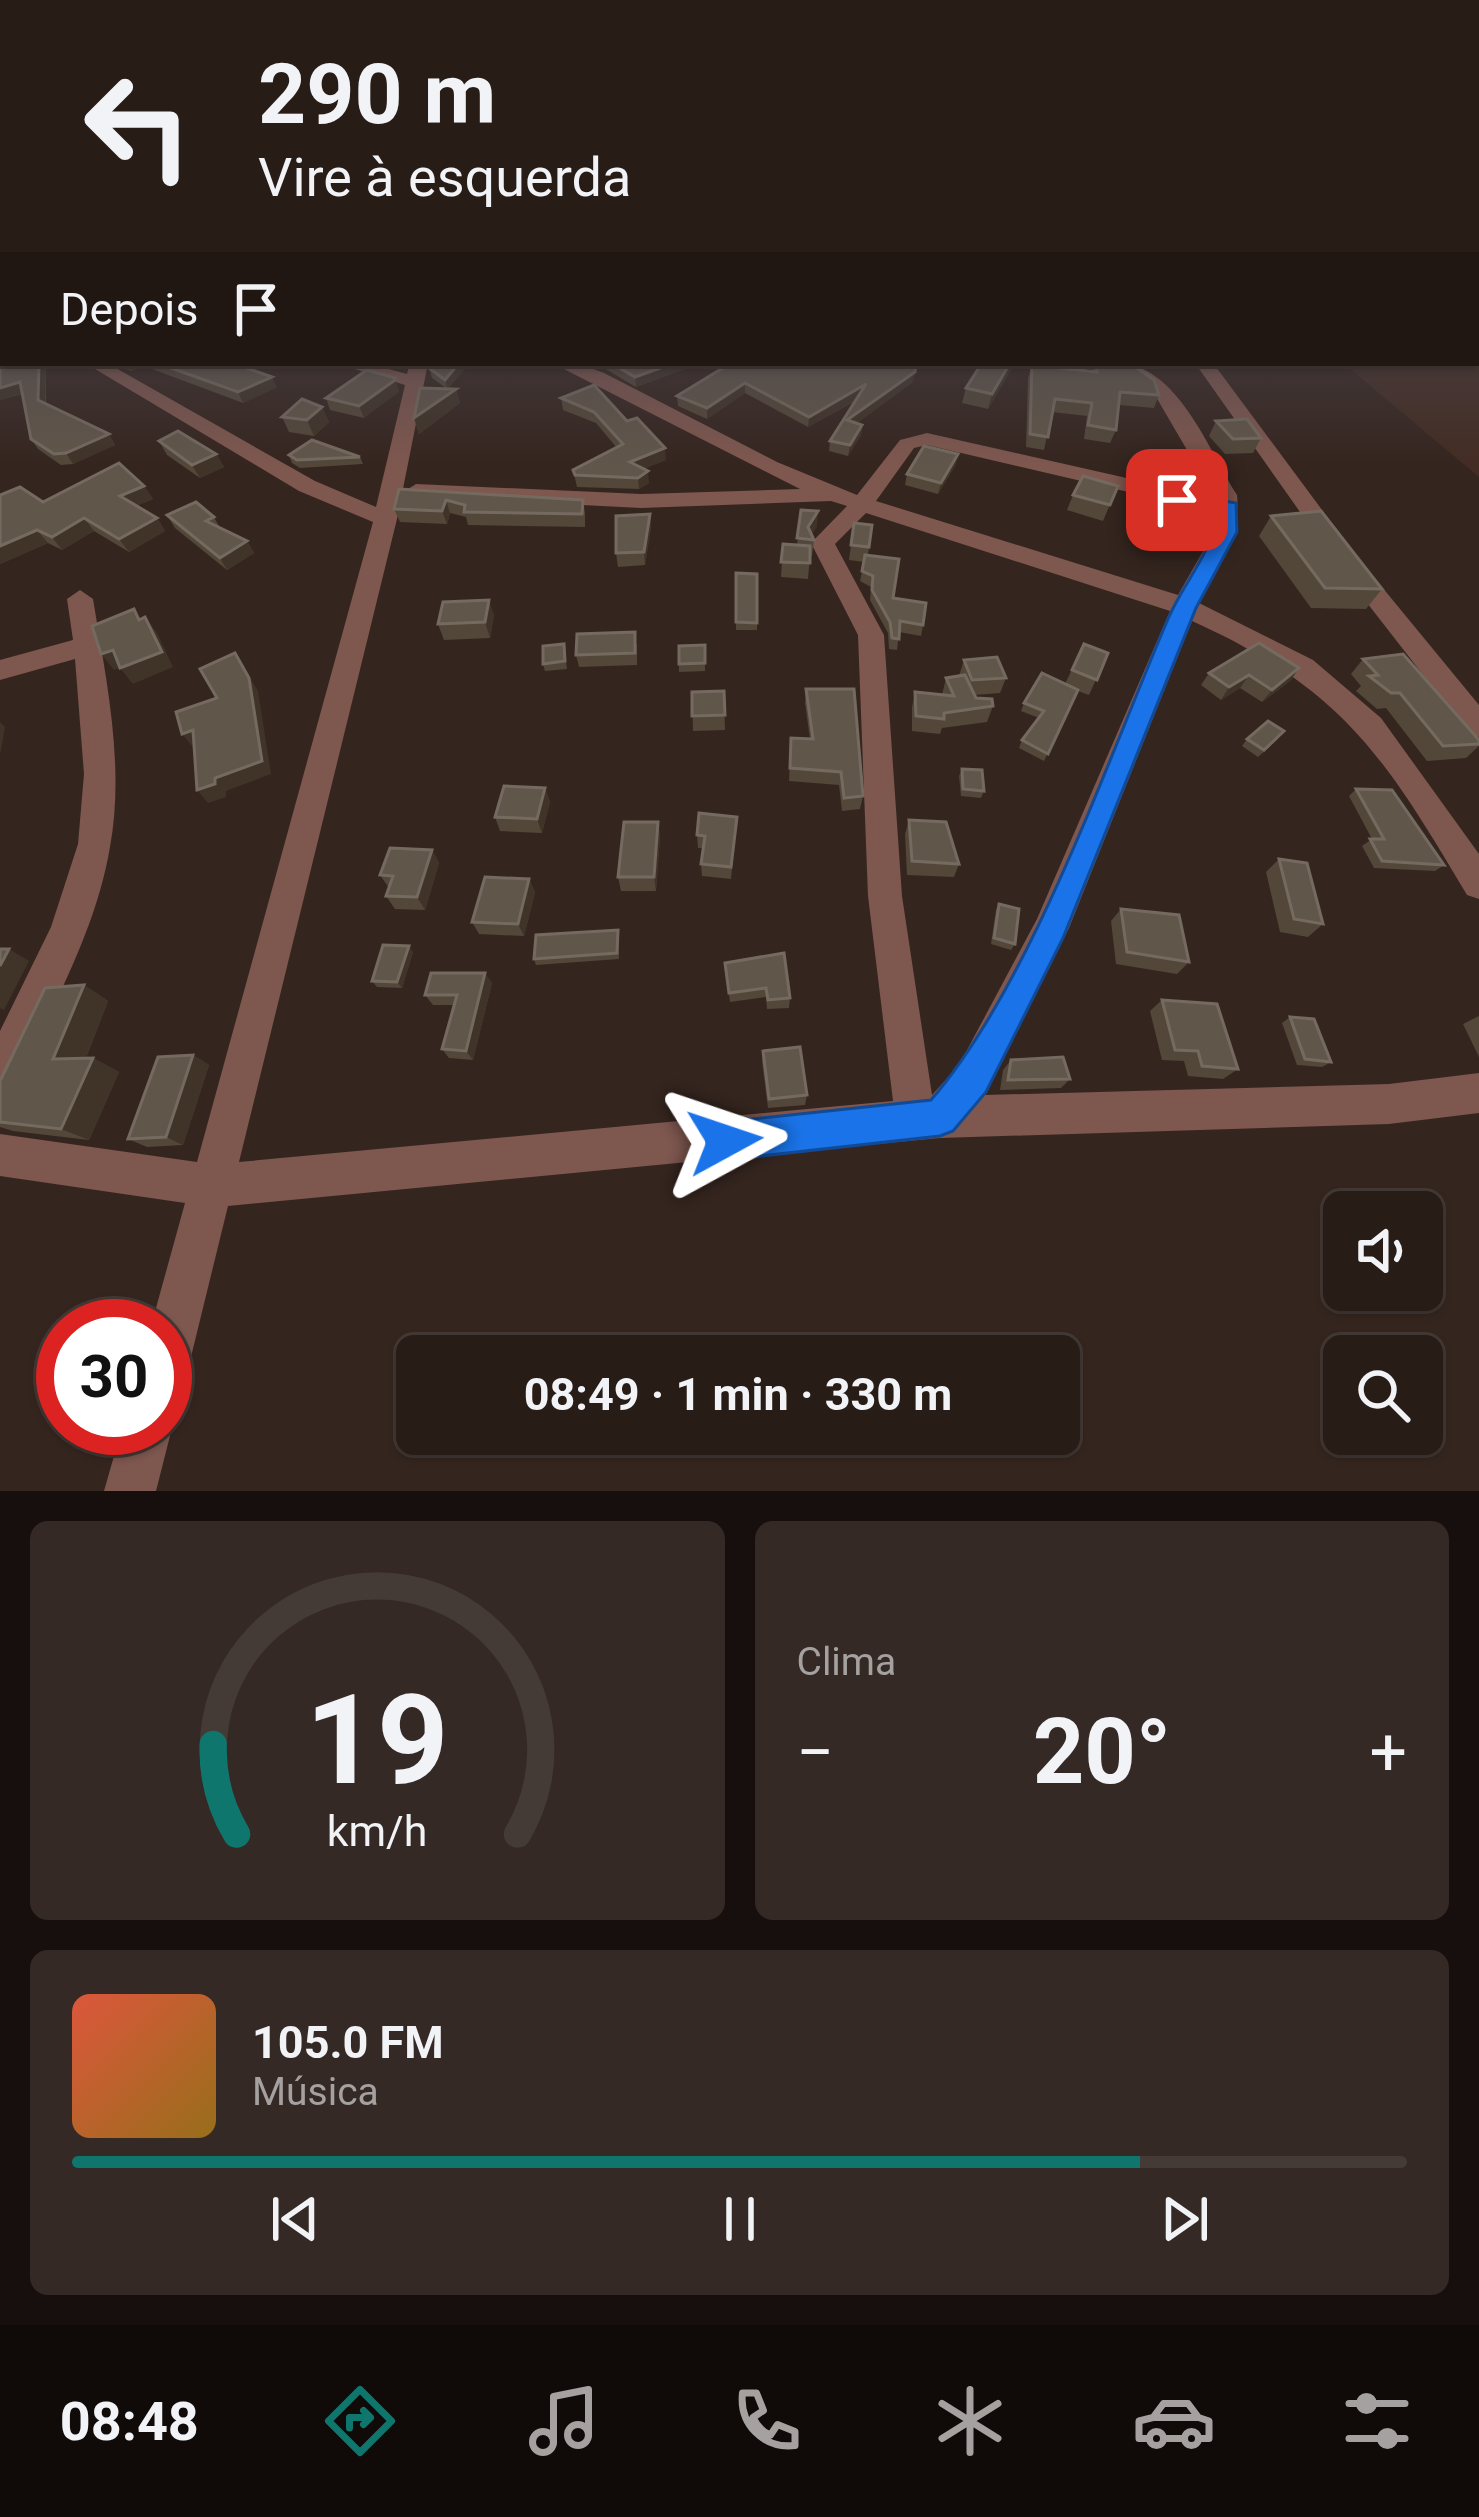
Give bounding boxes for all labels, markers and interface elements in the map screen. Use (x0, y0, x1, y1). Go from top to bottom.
text: 290 m (258, 45, 496, 144)
icon: left (60, 48, 216, 204)
text: Vire à esquerda (258, 146, 631, 209)
icon: arrive (223, 276, 289, 342)
text: Depois (60, 283, 199, 336)
pin (1126, 449, 1228, 551)
icon: arrive (1144, 467, 1210, 533)
position arrow (662, 1078, 788, 1204)
map controls (1323, 1191, 1443, 1455)
button: sound (1323, 1191, 1443, 1311)
speed limit sign: 30 (36, 1299, 192, 1455)
button: search (1323, 1335, 1443, 1455)
text: 08:49 · 1 min · 330 m (524, 1368, 952, 1421)
text: Clima (797, 1639, 896, 1685)
text: 19 (306, 1667, 449, 1813)
text: 20° (1033, 1700, 1171, 1805)
text: − (797, 1714, 834, 1791)
text: + (1370, 1714, 1407, 1791)
text: km/h (327, 1805, 428, 1855)
text: 105.0 FM (252, 2016, 444, 2069)
text: Música (252, 2069, 379, 2115)
icon: previous (262, 2186, 328, 2252)
icon: pause (707, 2186, 773, 2252)
icon: next (1152, 2186, 1218, 2252)
icon: directions (318, 2379, 402, 2463)
icon: music (522, 2379, 606, 2463)
icon: phone (725, 2379, 809, 2463)
icon: climate (928, 2379, 1012, 2463)
icon: car (1132, 2379, 1216, 2463)
icon: filters (1335, 2379, 1419, 2463)
text: 08:48 (60, 2390, 199, 2453)

